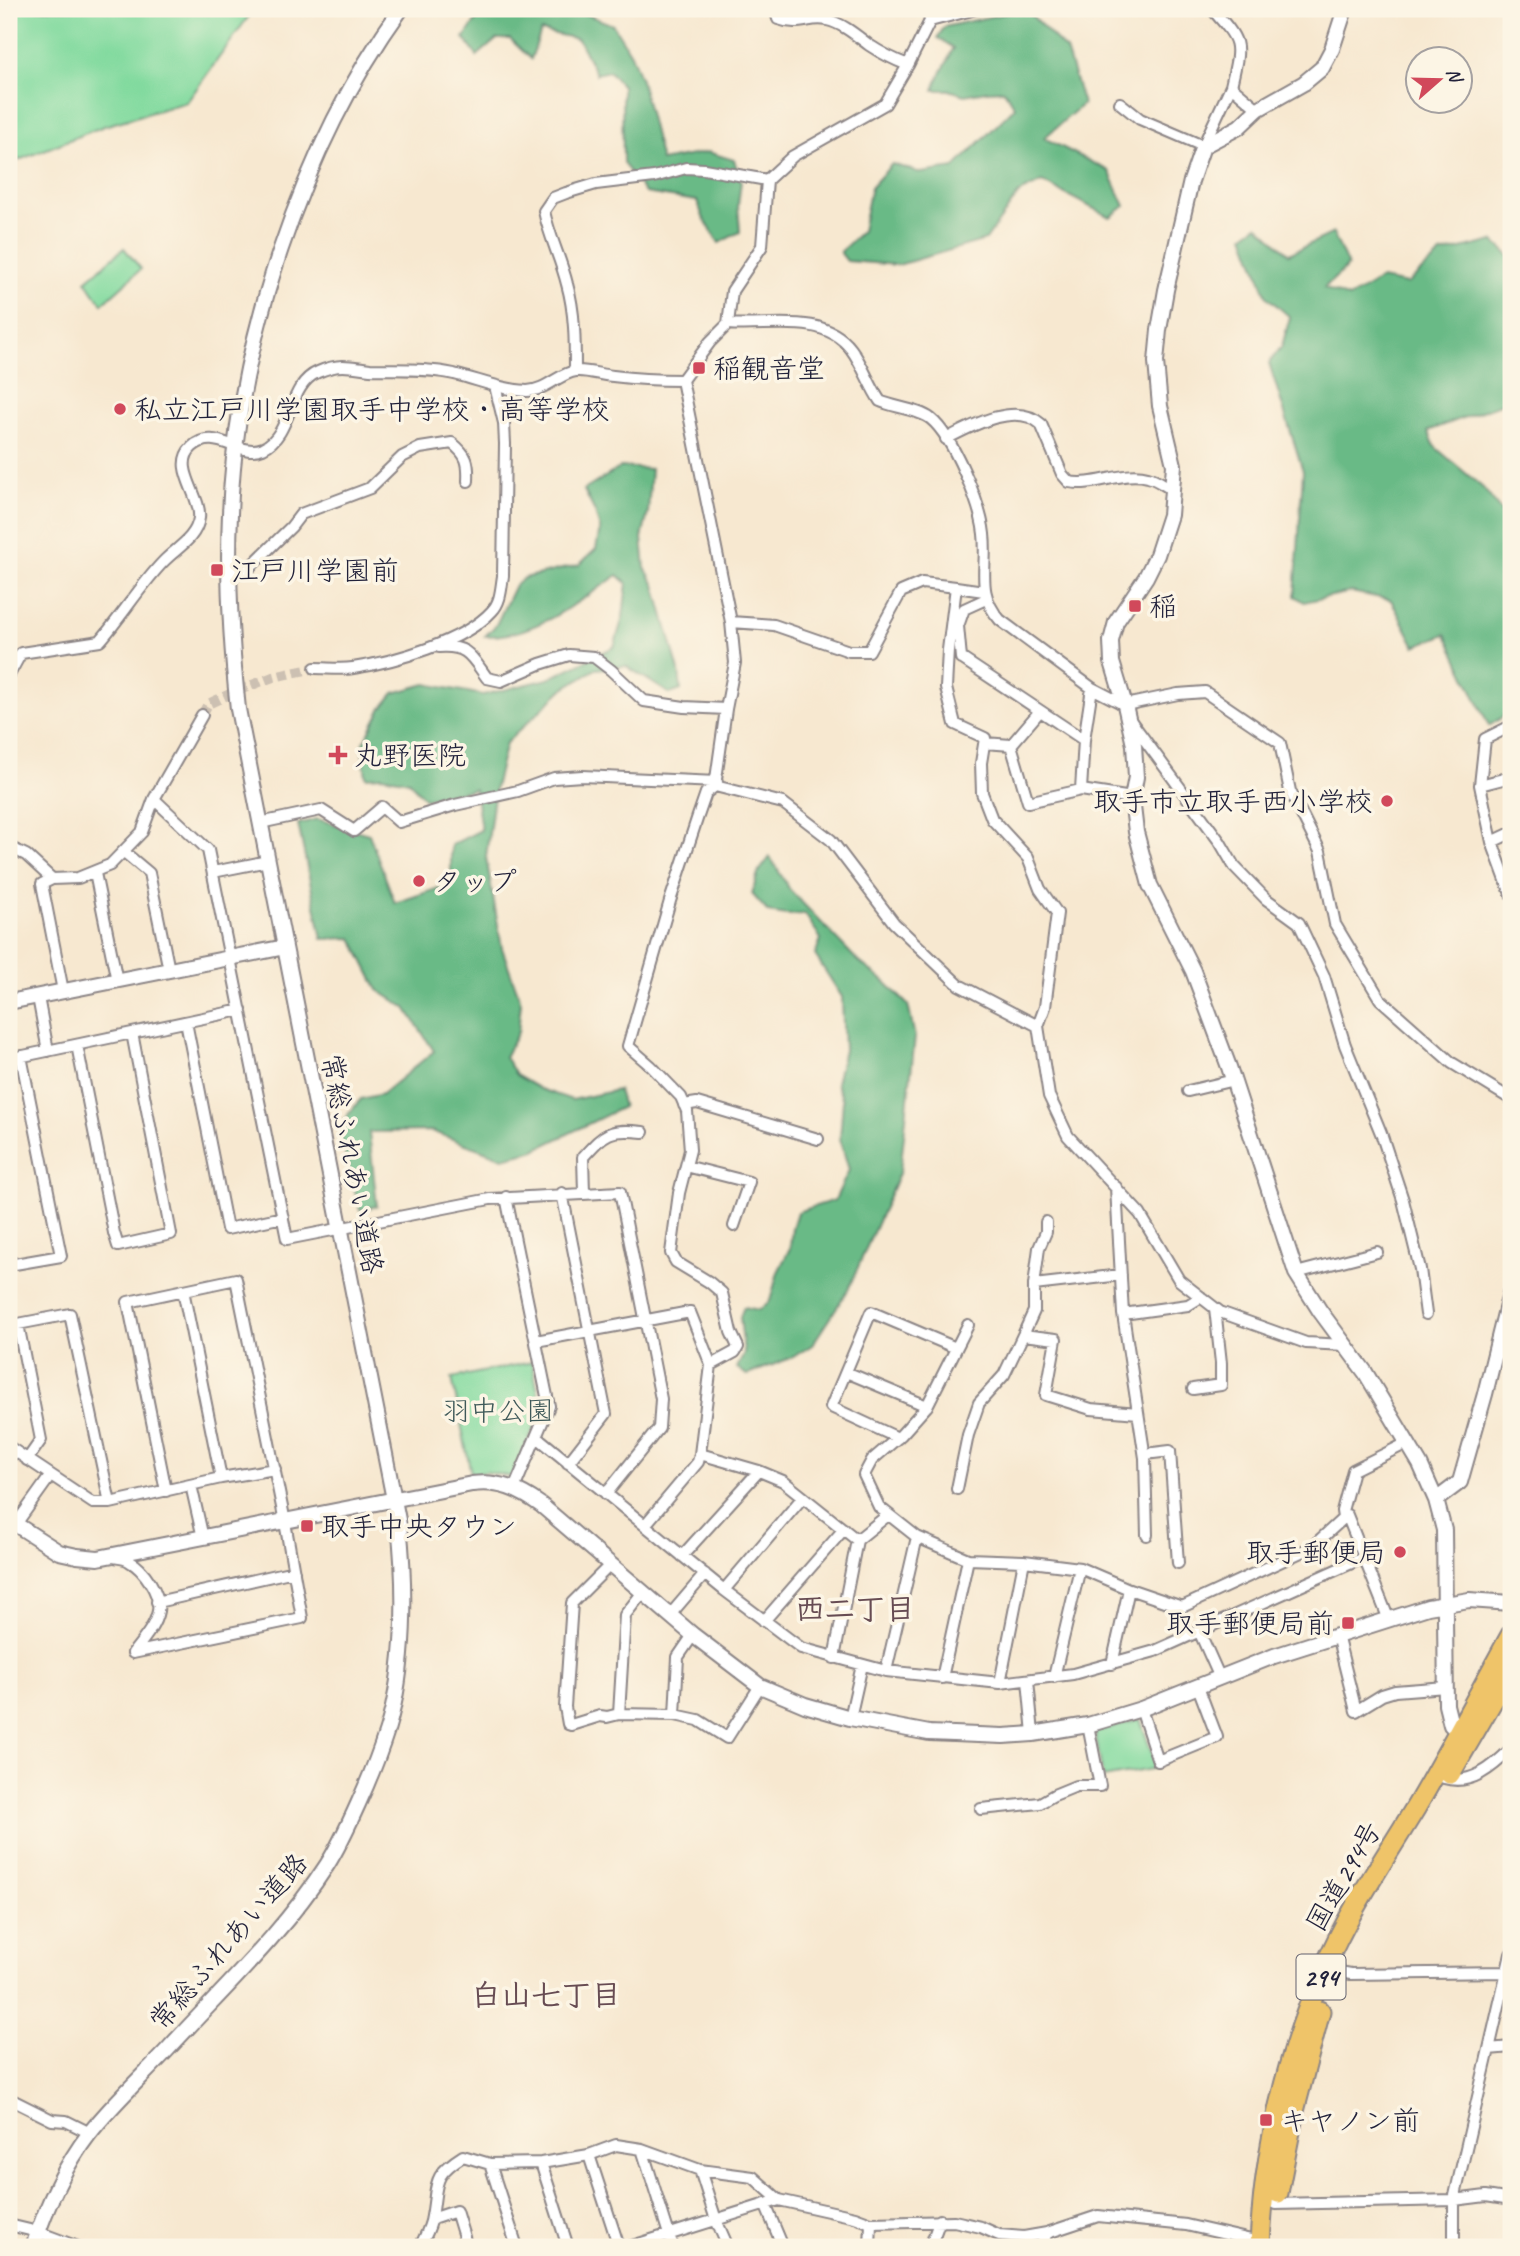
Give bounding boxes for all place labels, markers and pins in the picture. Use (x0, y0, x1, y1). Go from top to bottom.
place label: 稲観音堂 (713, 351, 825, 386)
marker: 稲観音堂 (691, 360, 707, 376)
place label: 私立江戸川学園取手中学校・高等学校 (134, 392, 610, 427)
marker: 私立江戸川学園取手中学校・高等学校 (112, 401, 128, 417)
place label: 江戸川学園前 (231, 553, 399, 588)
marker: 江戸川学園前 (209, 562, 225, 578)
place label: 稲 (1149, 589, 1177, 624)
marker: 稲 (1127, 598, 1143, 614)
place label: 丸野医院 (354, 738, 466, 773)
marker: 丸野医院 (328, 745, 348, 765)
place label: 取手市立取手西小学校 (1093, 784, 1373, 819)
marker: 取手市立取手西小学校 (1379, 793, 1395, 809)
place label: タップ (433, 864, 517, 899)
marker: タップ (411, 873, 427, 889)
place label: 取手中央タウン (321, 1509, 517, 1544)
marker: 取手中央タウン (299, 1518, 315, 1534)
place label: 取手郵便局 (1246, 1535, 1386, 1570)
marker: 取手郵便局 (1392, 1544, 1408, 1560)
place label: 取手郵便局前 (1166, 1606, 1334, 1641)
marker: 取手郵便局前 (1340, 1615, 1356, 1631)
place label: キヤノン前 (1280, 2103, 1420, 2138)
marker: キヤノン前 (1258, 2112, 1274, 2128)

